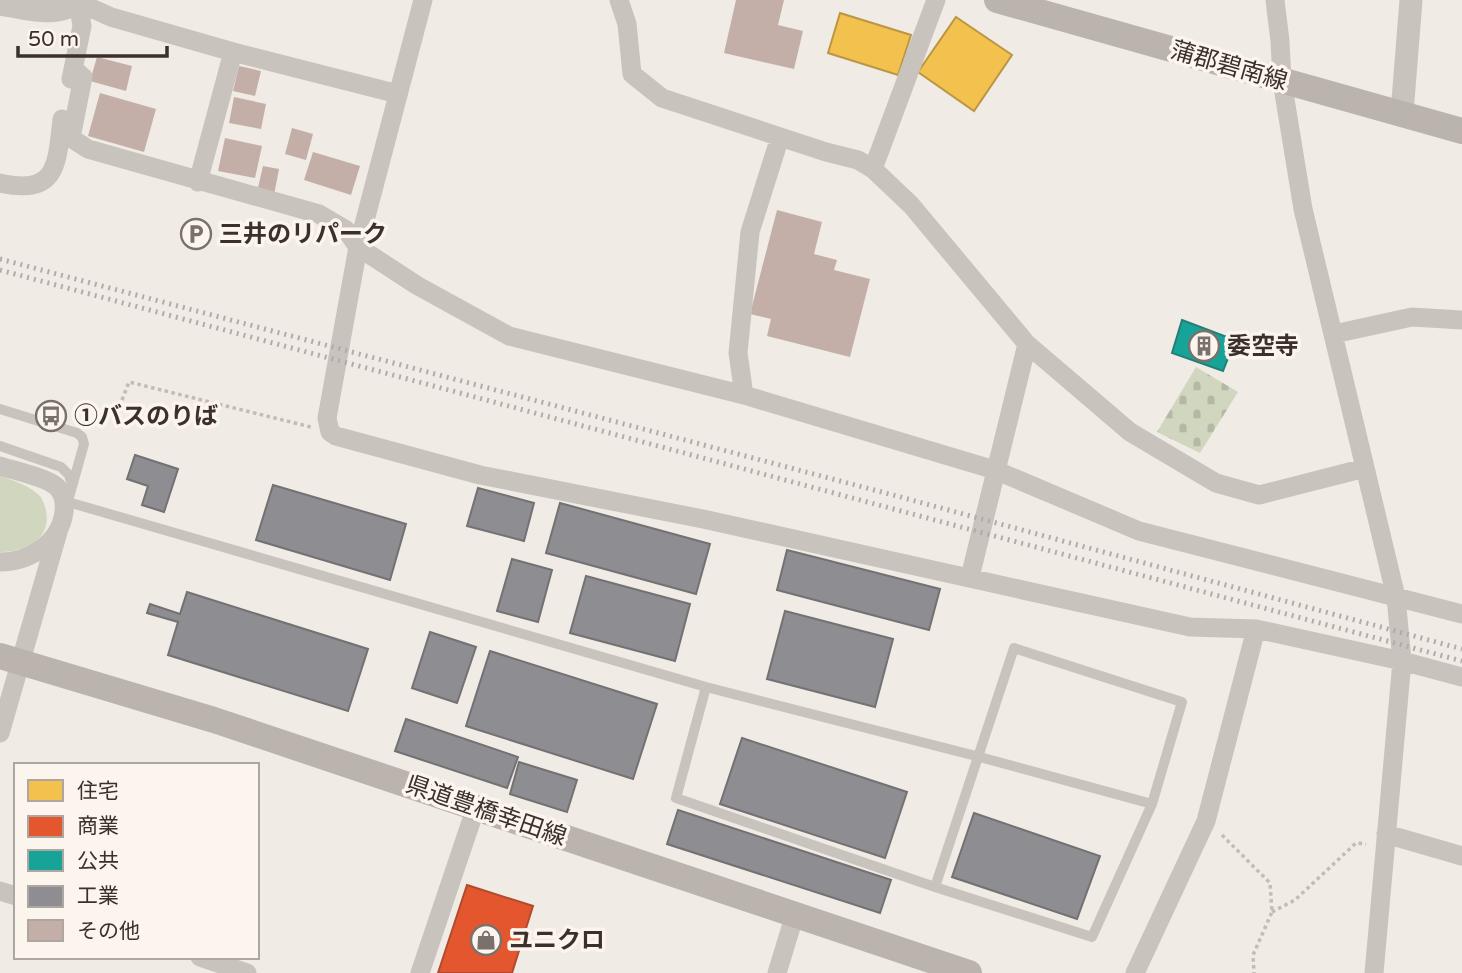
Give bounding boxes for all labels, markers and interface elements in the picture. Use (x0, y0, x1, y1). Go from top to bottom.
scale bar (18, 14, 166, 58)
text: 50 m (28, 27, 79, 52)
street label: 蒲郡碧南線 (1167, 36, 1291, 96)
parking icon: 三井のリパーク (179, 217, 213, 251)
place label: 三井のリパーク (219, 220, 387, 249)
building icon: 委空寺 (1187, 329, 1221, 363)
place label: 委空寺 (1227, 332, 1299, 361)
bus stop icon: ①バスのりば (34, 399, 68, 433)
place label: ①バスのりば (74, 402, 218, 431)
legend (14, 763, 259, 959)
street label: 県道豊橋幸田線 (402, 770, 570, 852)
text: 住宅 (77, 779, 119, 804)
text: 商業 (77, 814, 119, 839)
text: 公共 (77, 849, 119, 874)
text: 工業 (77, 884, 119, 909)
text: その他 (77, 919, 140, 944)
shop icon: ユニクロ (469, 923, 503, 957)
place label: ユニクロ (509, 926, 605, 955)

